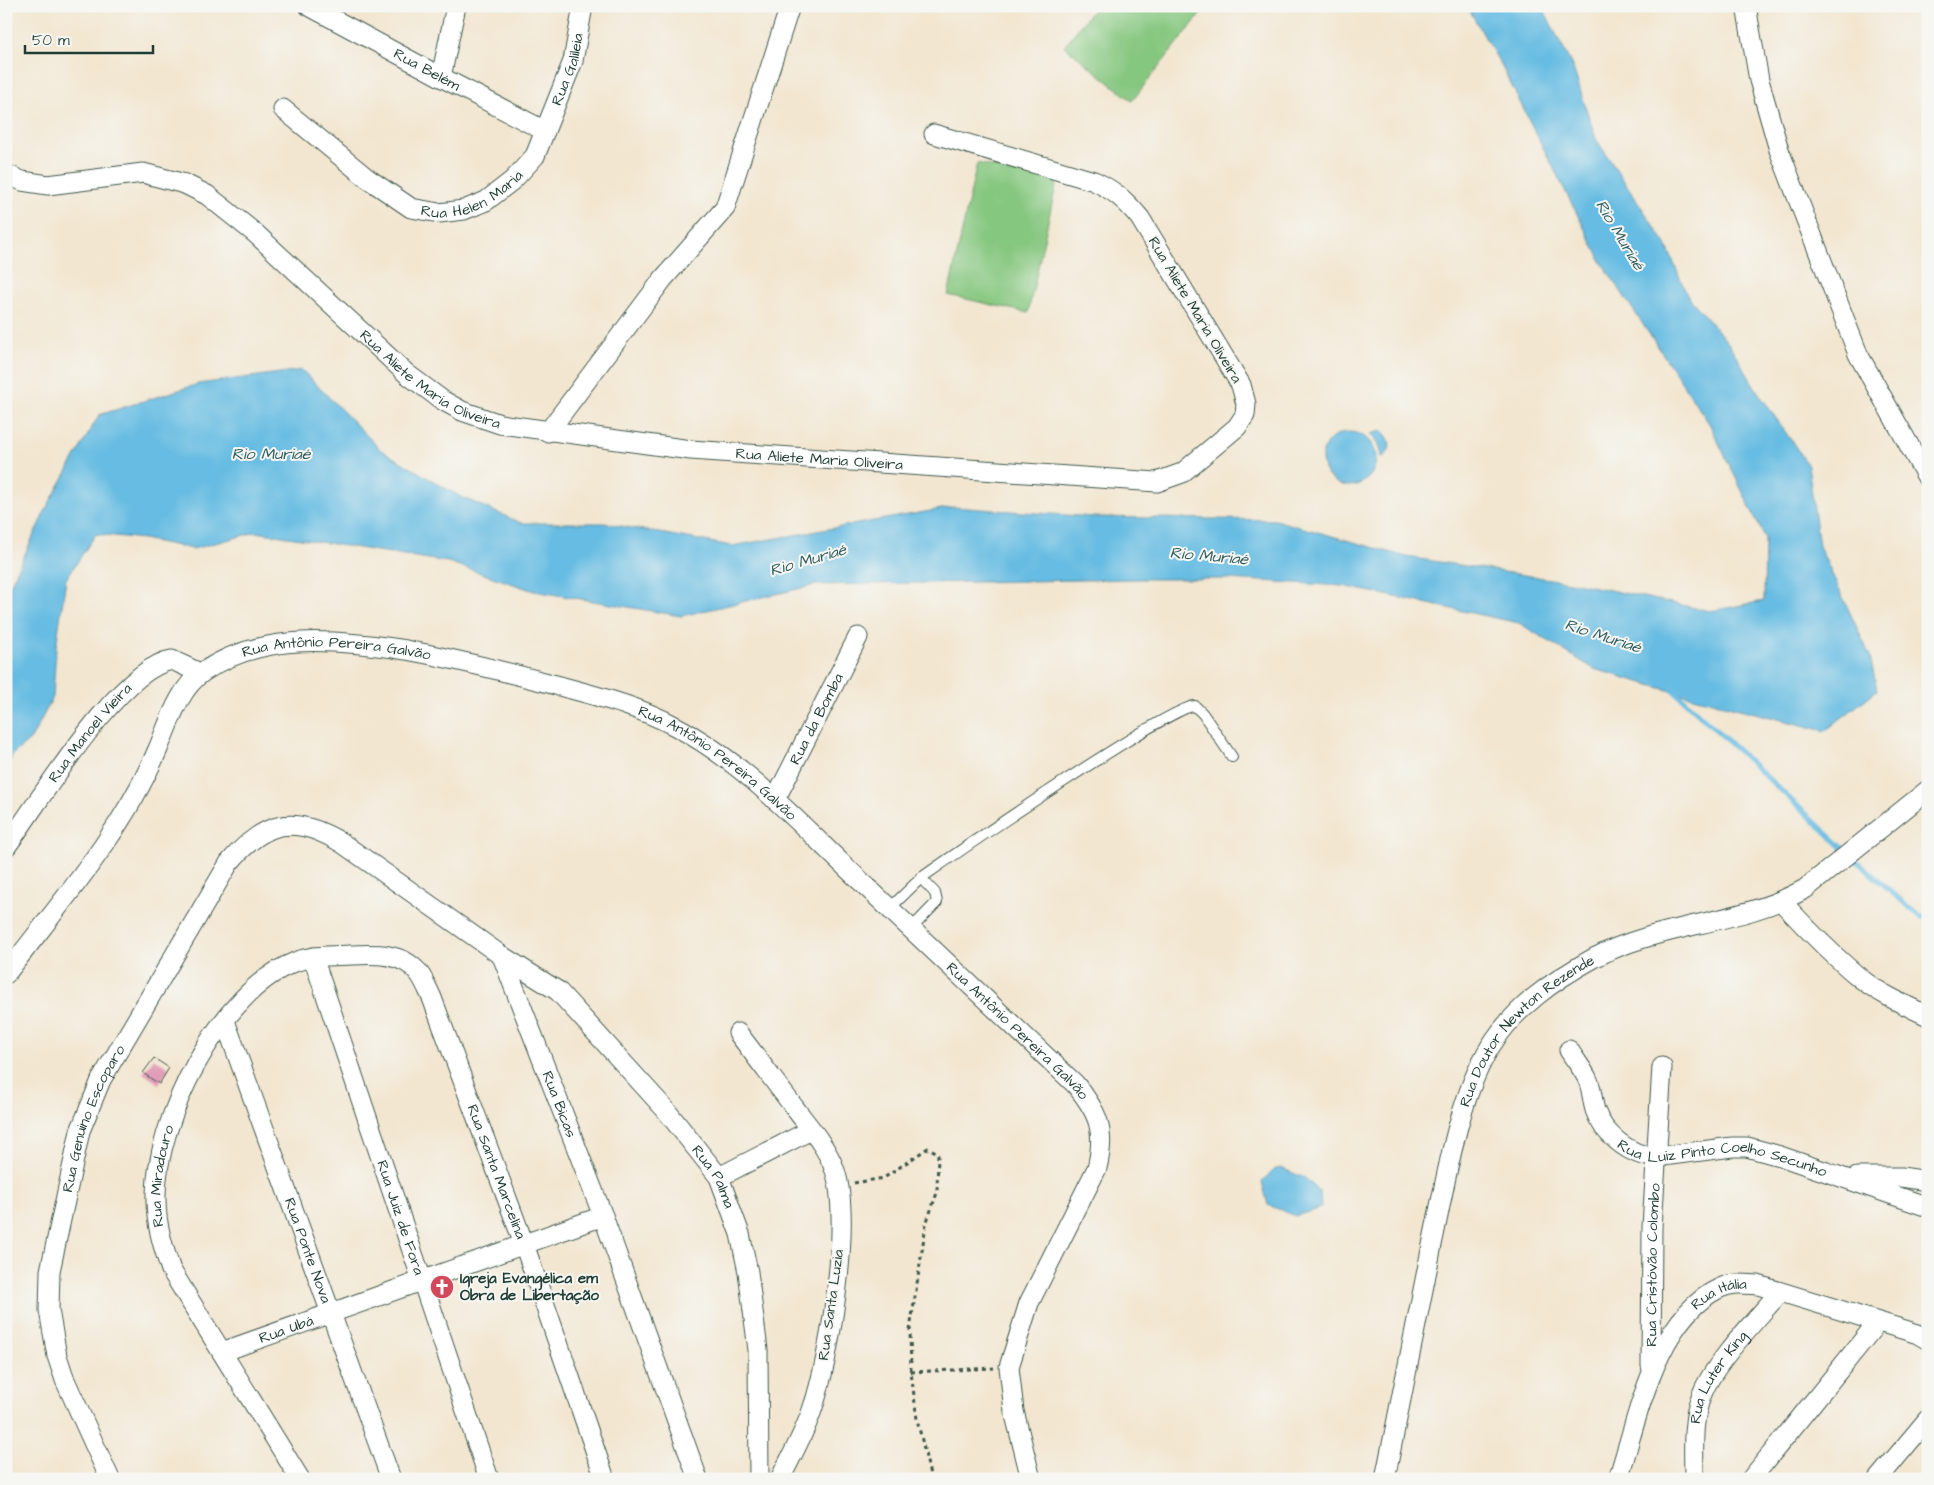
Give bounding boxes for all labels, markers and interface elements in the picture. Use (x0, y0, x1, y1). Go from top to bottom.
scale bar (25, 22, 152, 54)
text: 50 m (32, 30, 70, 51)
street label: Rua Galileia (546, 31, 588, 109)
street label: Rua Belém (390, 43, 464, 96)
street label: Rua Helen Maria (419, 165, 528, 223)
water label: Rio Muriaé (1590, 196, 1650, 276)
street label: Rua Aliete Maria Oliveira (1143, 233, 1247, 387)
street label: Rua Aliete Maria Oliveira (355, 325, 504, 434)
water label: Rio Muriaé (232, 443, 312, 465)
street label: Rua Aliete Maria Oliveira (735, 443, 904, 475)
water label: Rio Muriaé (767, 538, 850, 581)
water label: Rio Muriaé (1169, 542, 1250, 571)
water label: Rio Muriaé (1562, 613, 1645, 659)
street label: Rua Antônio Pereira Galvão (239, 631, 433, 665)
street label: Rua da Bomba (784, 669, 849, 768)
street label: Rua Manoel Vieira (43, 678, 137, 787)
street label: Rua Antônio Pereira Galvão (635, 700, 802, 826)
street label: Rua Doutor Newton Rezende (1454, 949, 1598, 1110)
street label: Rua Antônio Pereira Galvão (942, 957, 1094, 1104)
street label: Rua Genuino Escoparo (57, 1040, 130, 1194)
street label: Rua Bicas (537, 1068, 582, 1141)
street label: Rua Santa Marcelina (462, 1101, 532, 1242)
street label: Rua Miradouro (145, 1122, 179, 1229)
street label: Rua Luiz Pinto Coelho Secunho (1613, 1134, 1830, 1182)
street label: Rua Palma (687, 1140, 740, 1212)
street label: Rua Juiz de Fora (372, 1157, 430, 1278)
street label: Rua Cristóvão Colombo (1641, 1182, 1665, 1347)
street label: Rua Ponte Nova (279, 1195, 337, 1306)
street label: Rua Santa Luzia (813, 1248, 849, 1362)
place label: Igreja Evangélica em Obra de Libertação (460, 1268, 599, 1306)
street label: Rua Itália (1686, 1273, 1747, 1315)
church icon: Igreja Evangélica em Obra de Libertação (429, 1274, 455, 1300)
street label: Rua Ubá (256, 1310, 317, 1349)
street label: Rua Luter King (1684, 1326, 1753, 1425)

